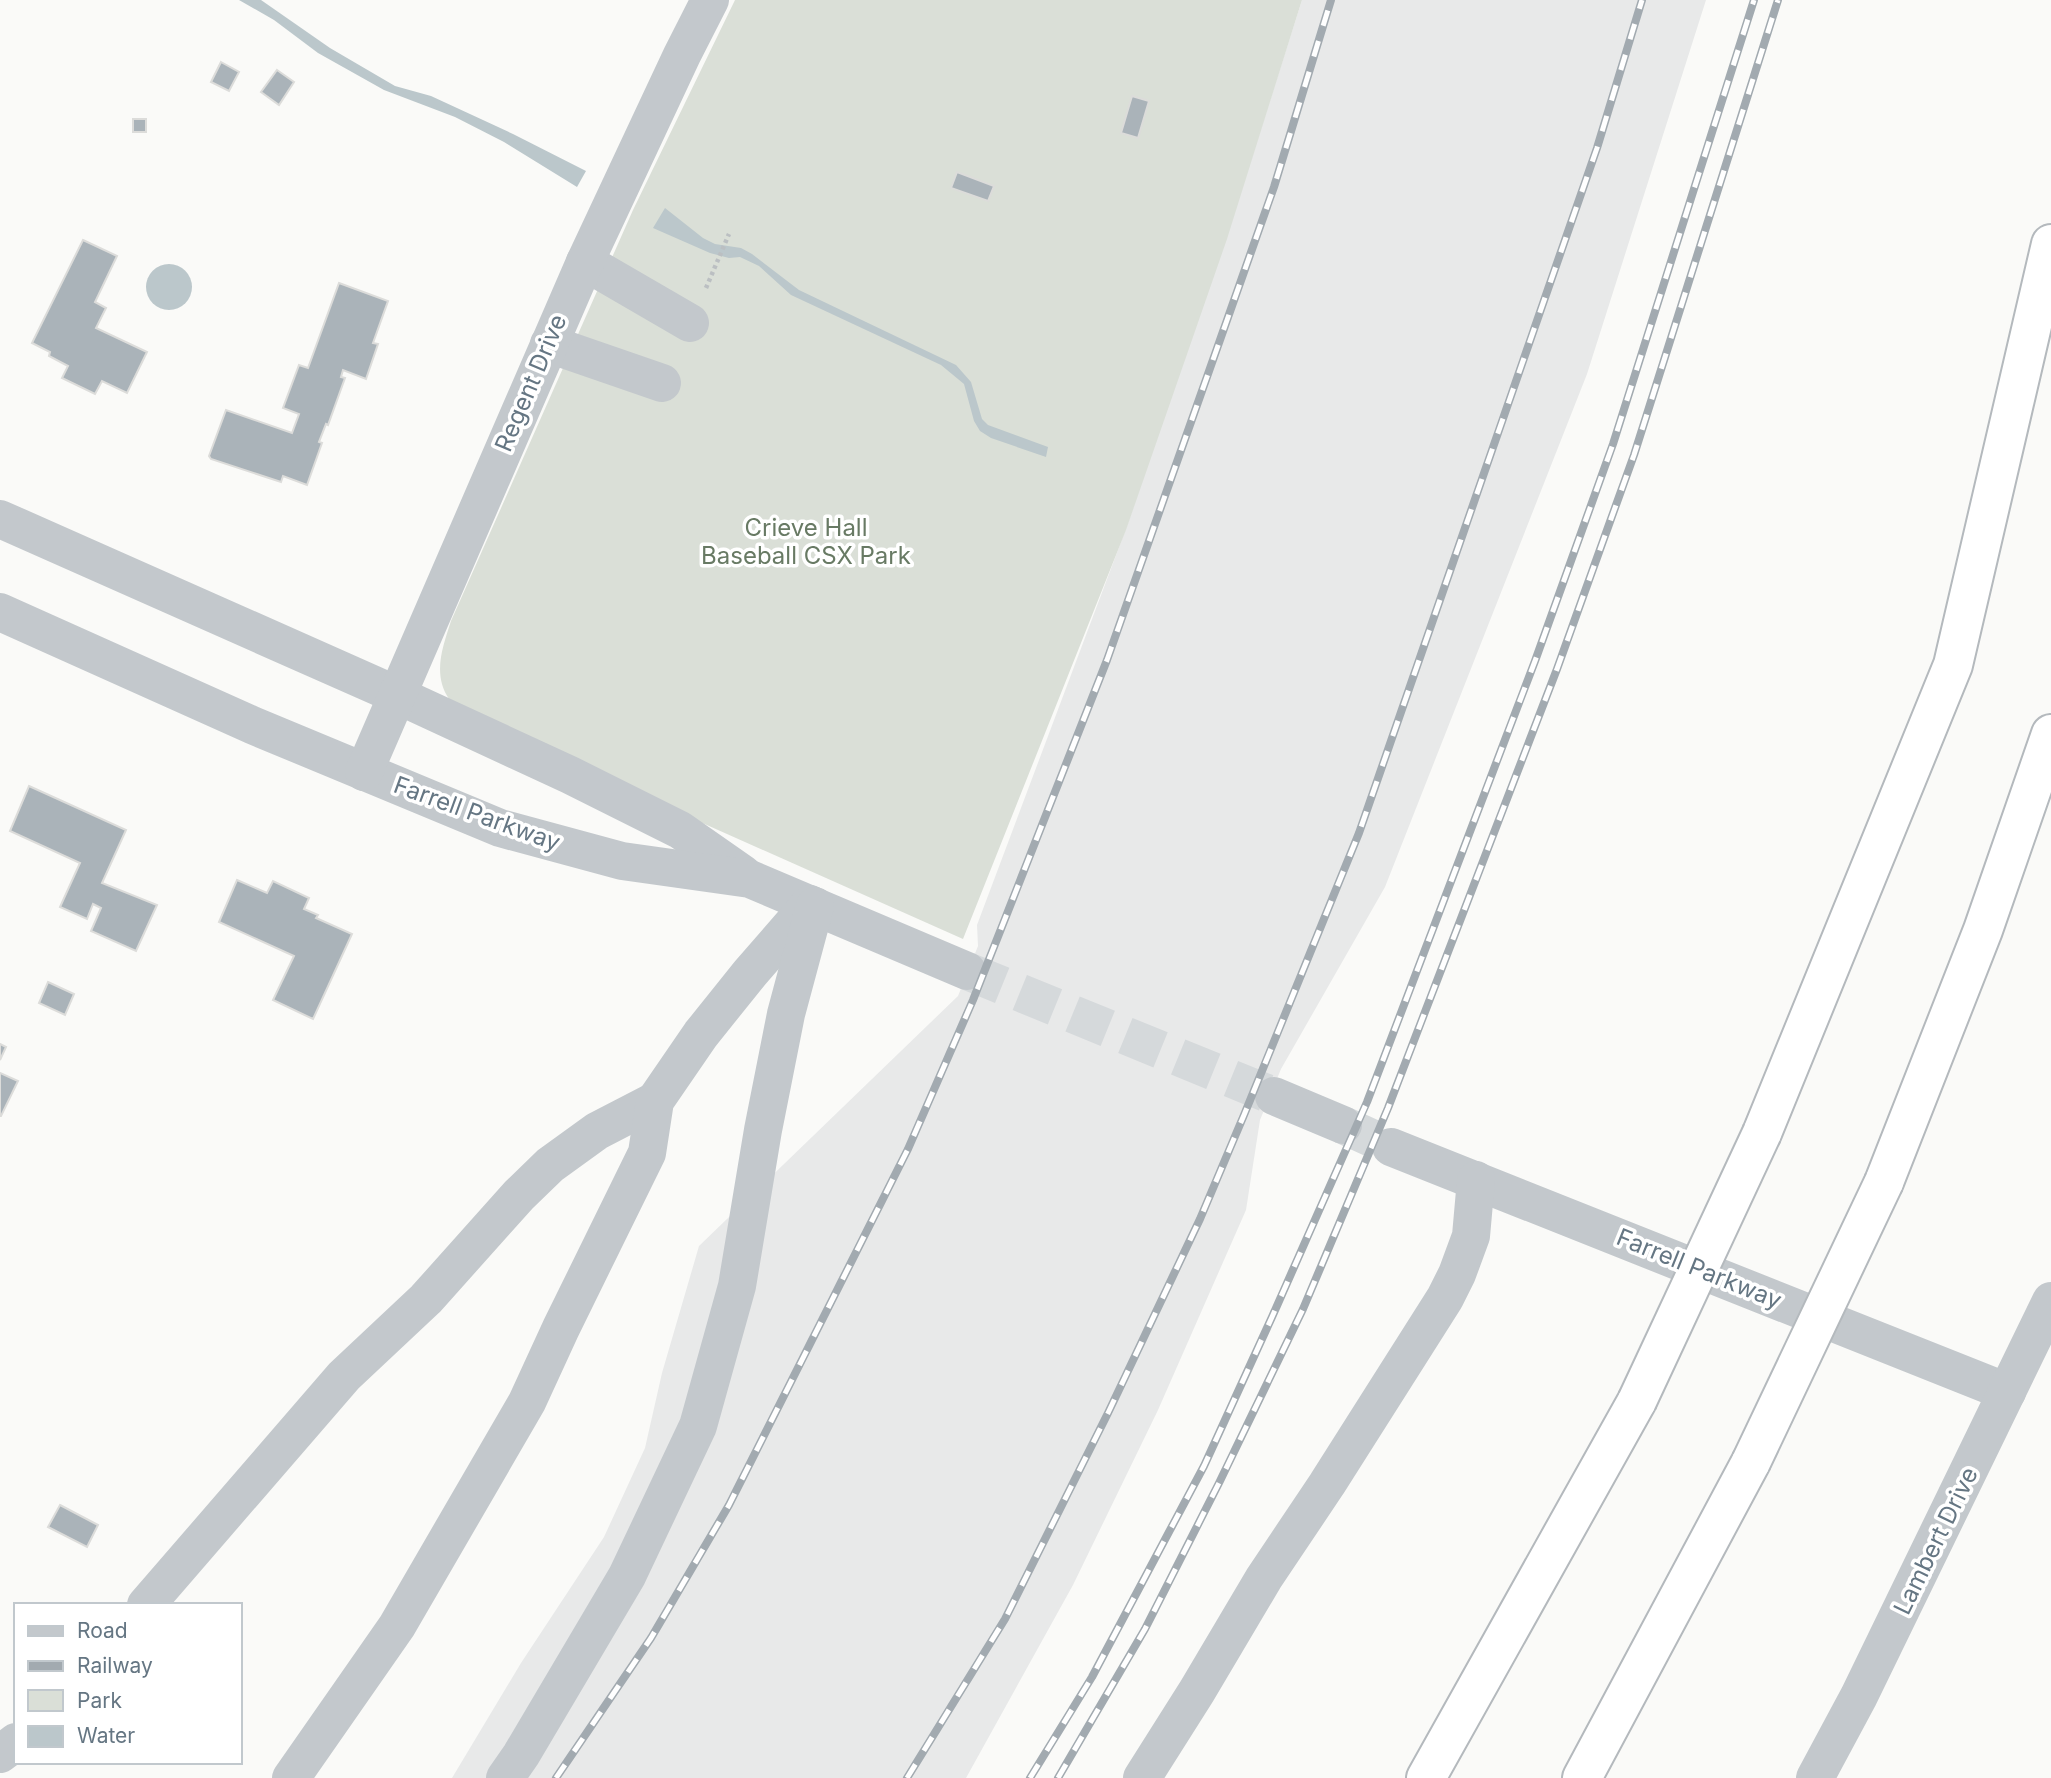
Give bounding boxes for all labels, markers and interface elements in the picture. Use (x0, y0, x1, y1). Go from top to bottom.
street label: Regent Drive (489, 310, 572, 456)
park label: Crieve Hall Baseball CSX Park (701, 513, 911, 570)
street label: Farrell Parkway (390, 770, 564, 857)
street label: Farrell Parkway (1613, 1222, 1786, 1315)
street label: Lambert Drive (1887, 1462, 1984, 1619)
legend (14, 1603, 242, 1764)
text: Road (77, 1618, 128, 1643)
text: Railway (77, 1653, 153, 1678)
text: Park (77, 1688, 122, 1713)
text: Water (77, 1723, 135, 1748)

